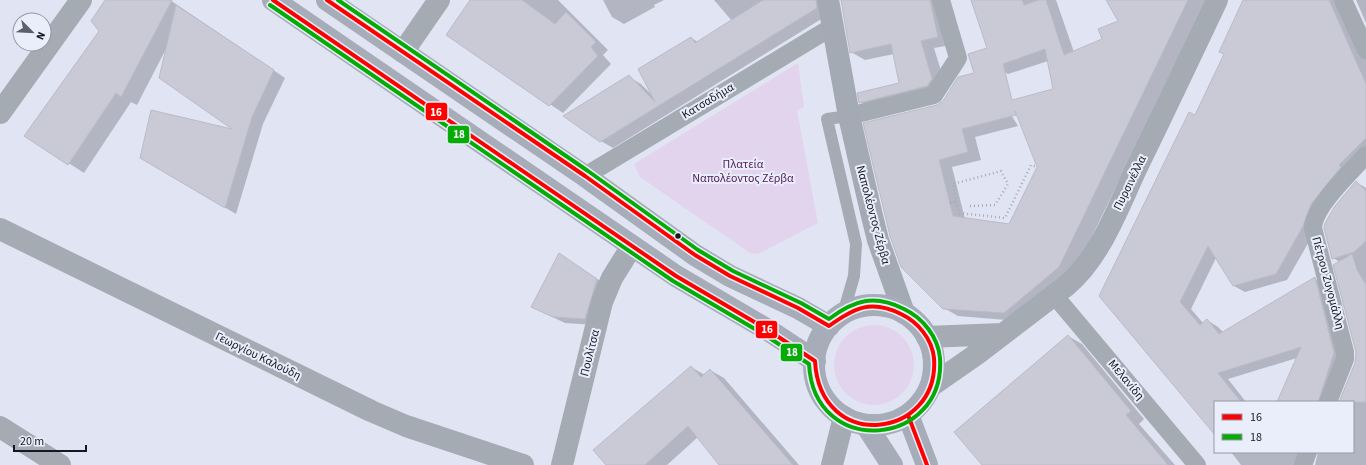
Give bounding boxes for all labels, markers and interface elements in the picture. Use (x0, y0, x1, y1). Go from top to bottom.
north arrow (12, 12, 52, 52)
text: N (32, 29, 49, 42)
street label: Κατσαδήμα (679, 79, 738, 123)
line badge: 16 (425, 102, 448, 121)
text: 16 (430, 105, 442, 120)
line badge: 18 (447, 125, 470, 144)
text: 18 (453, 127, 465, 142)
street label: Πυρσινέλλα (1109, 153, 1151, 213)
park label: Πλατεία Ναπολέοντος Ζέρβα (692, 156, 794, 187)
street label: Ναπολέοντος Ζέρβα (852, 164, 894, 267)
unlabelled marker (673, 231, 683, 241)
street label: Πέτρου Ζυγομάλλη (1307, 235, 1349, 331)
line badge: 16 (755, 320, 778, 339)
text: 16 (761, 322, 773, 337)
street label: Γεωργίου Καλούδη (212, 328, 304, 384)
street label: Πουλίτσα (576, 328, 604, 378)
line badge: 18 (780, 343, 803, 362)
text: 18 (786, 345, 798, 360)
street label: Μελανίδη (1104, 356, 1148, 404)
legend (1214, 401, 1354, 453)
text: 16 (1250, 409, 1262, 426)
scale bar (14, 427, 86, 453)
text: 18 (1250, 429, 1262, 446)
text: 20 m (20, 433, 44, 450)

